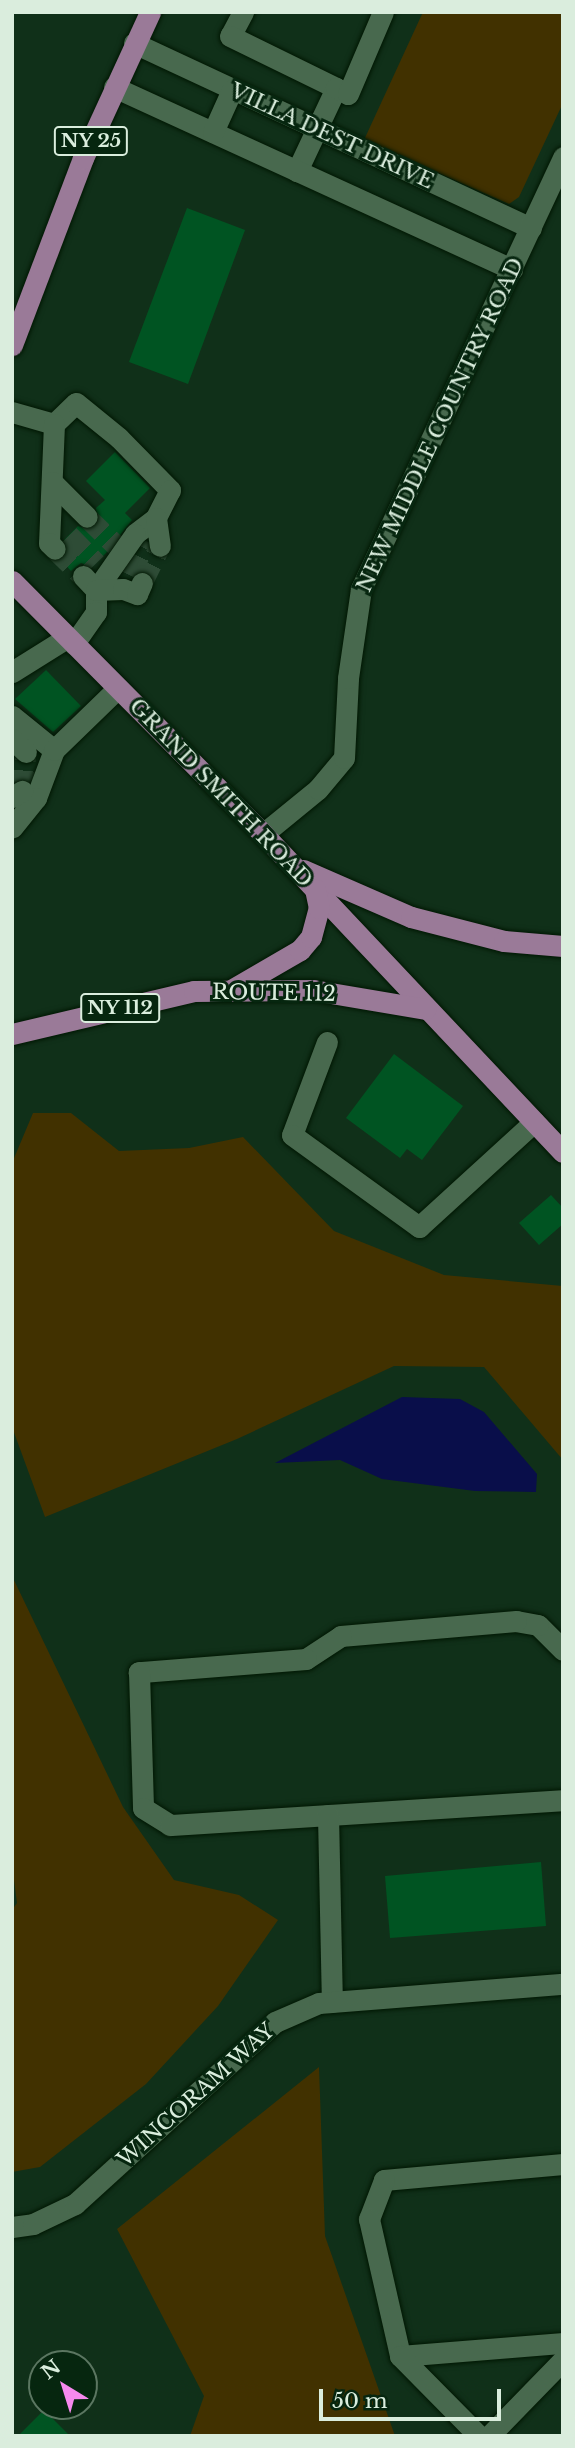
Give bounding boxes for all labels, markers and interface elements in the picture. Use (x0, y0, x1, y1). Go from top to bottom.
street label: VILLA DEST DRIVE (226, 77, 438, 195)
road number: NY 25 (52, 125, 130, 156)
street label: NEW MIDDLE COUNTRY ROAD (351, 253, 529, 597)
street label: GRAND SMITH ROAD (124, 694, 318, 892)
street label: ROUTE 112 (212, 979, 336, 1007)
road number: NY 112 (80, 992, 160, 1024)
street label: WINCORAM WAY (112, 2018, 280, 2172)
north arrow (28, 2350, 98, 2420)
text: N (37, 2355, 65, 2384)
scale bar (323, 2374, 505, 2418)
text: 50 m (332, 2388, 387, 2414)

